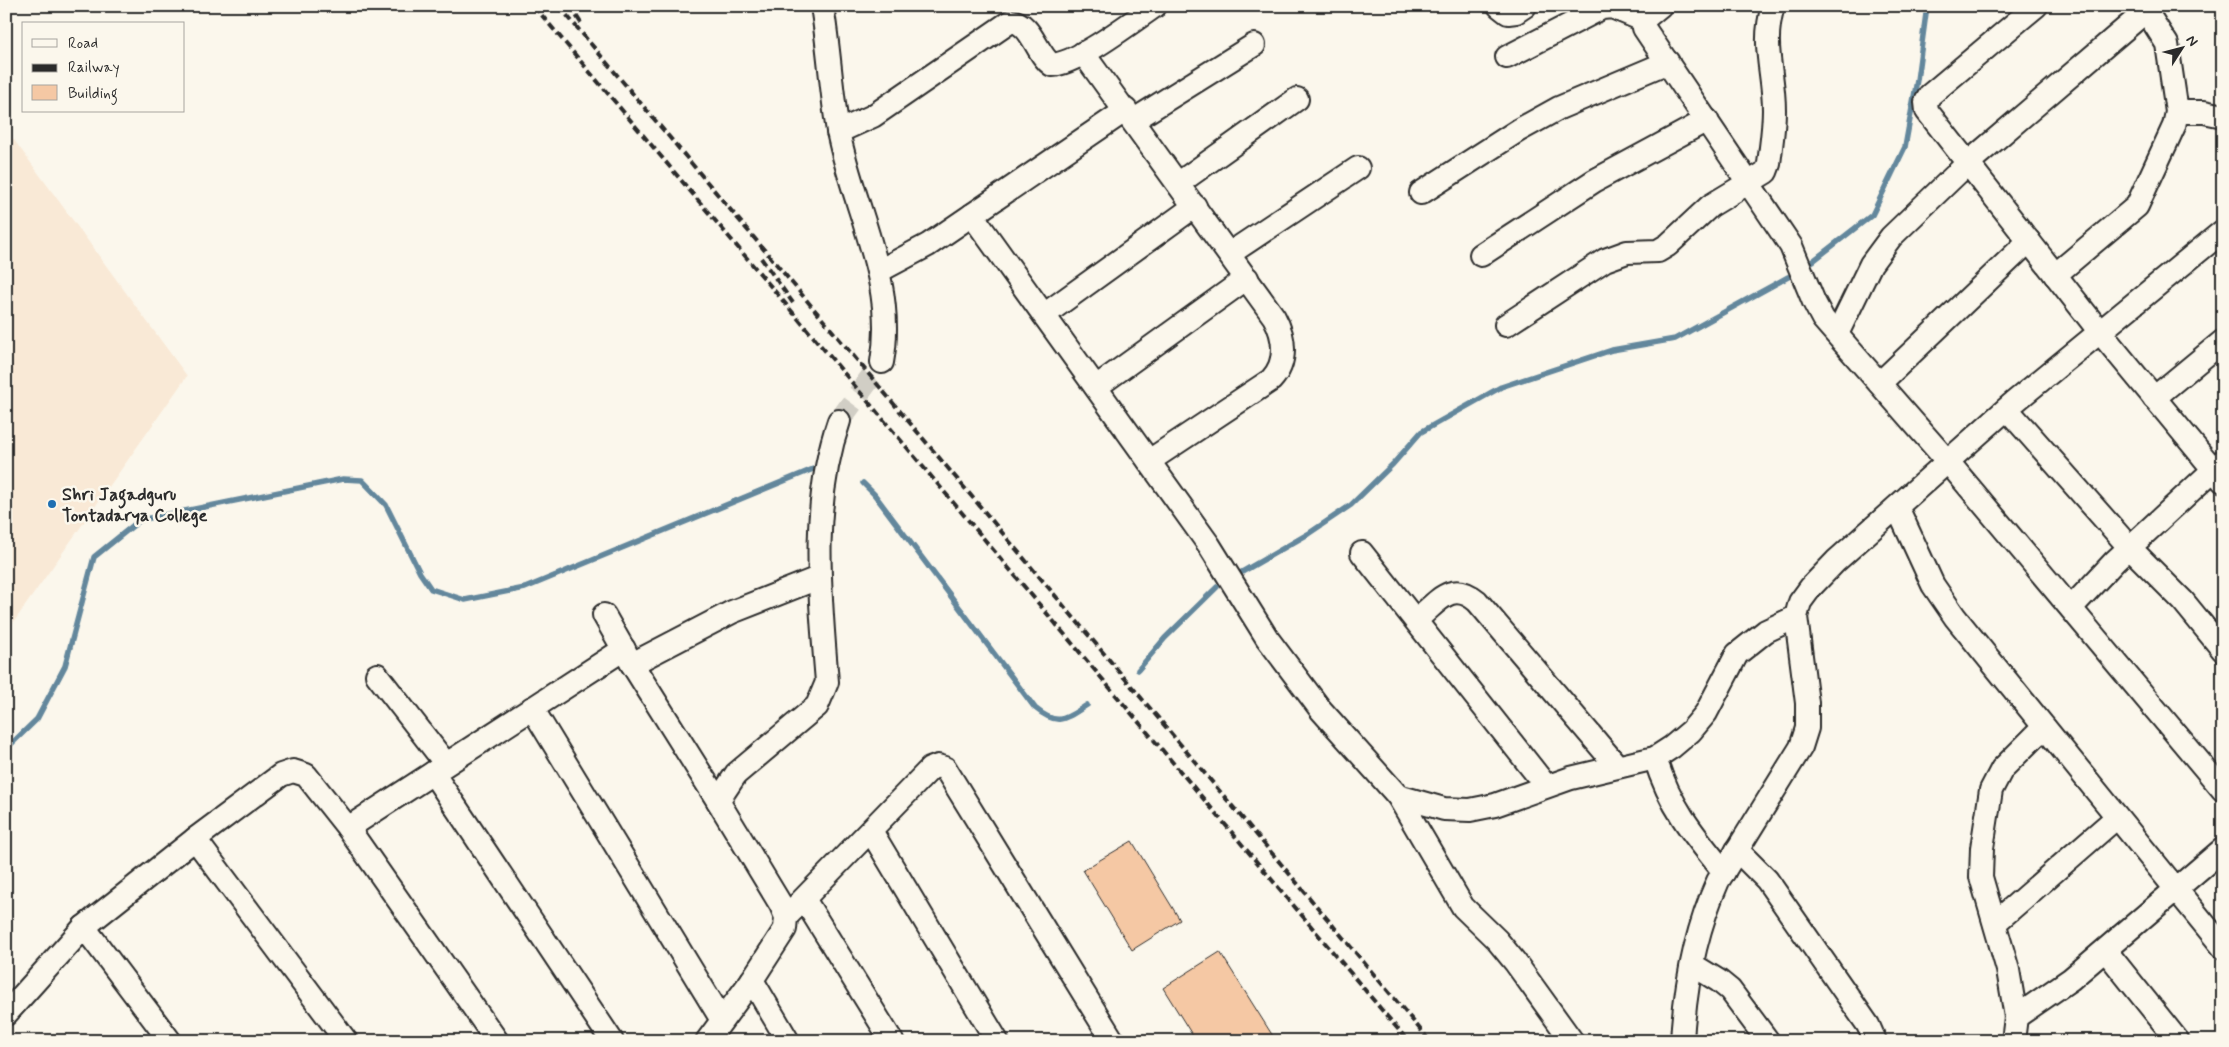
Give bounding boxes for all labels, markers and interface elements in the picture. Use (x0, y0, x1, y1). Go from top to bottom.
legend (22, 22, 185, 112)
north arrow (2156, 22, 2206, 72)
text: N (2182, 32, 2202, 50)
text: Road (68, 34, 98, 54)
text: Railway (68, 58, 120, 78)
text: Building (68, 84, 118, 105)
place label: Shri Jagadguru Tontadarya College (62, 483, 208, 528)
marker: Shri Jagadguru Tontadarya College (46, 498, 58, 510)

